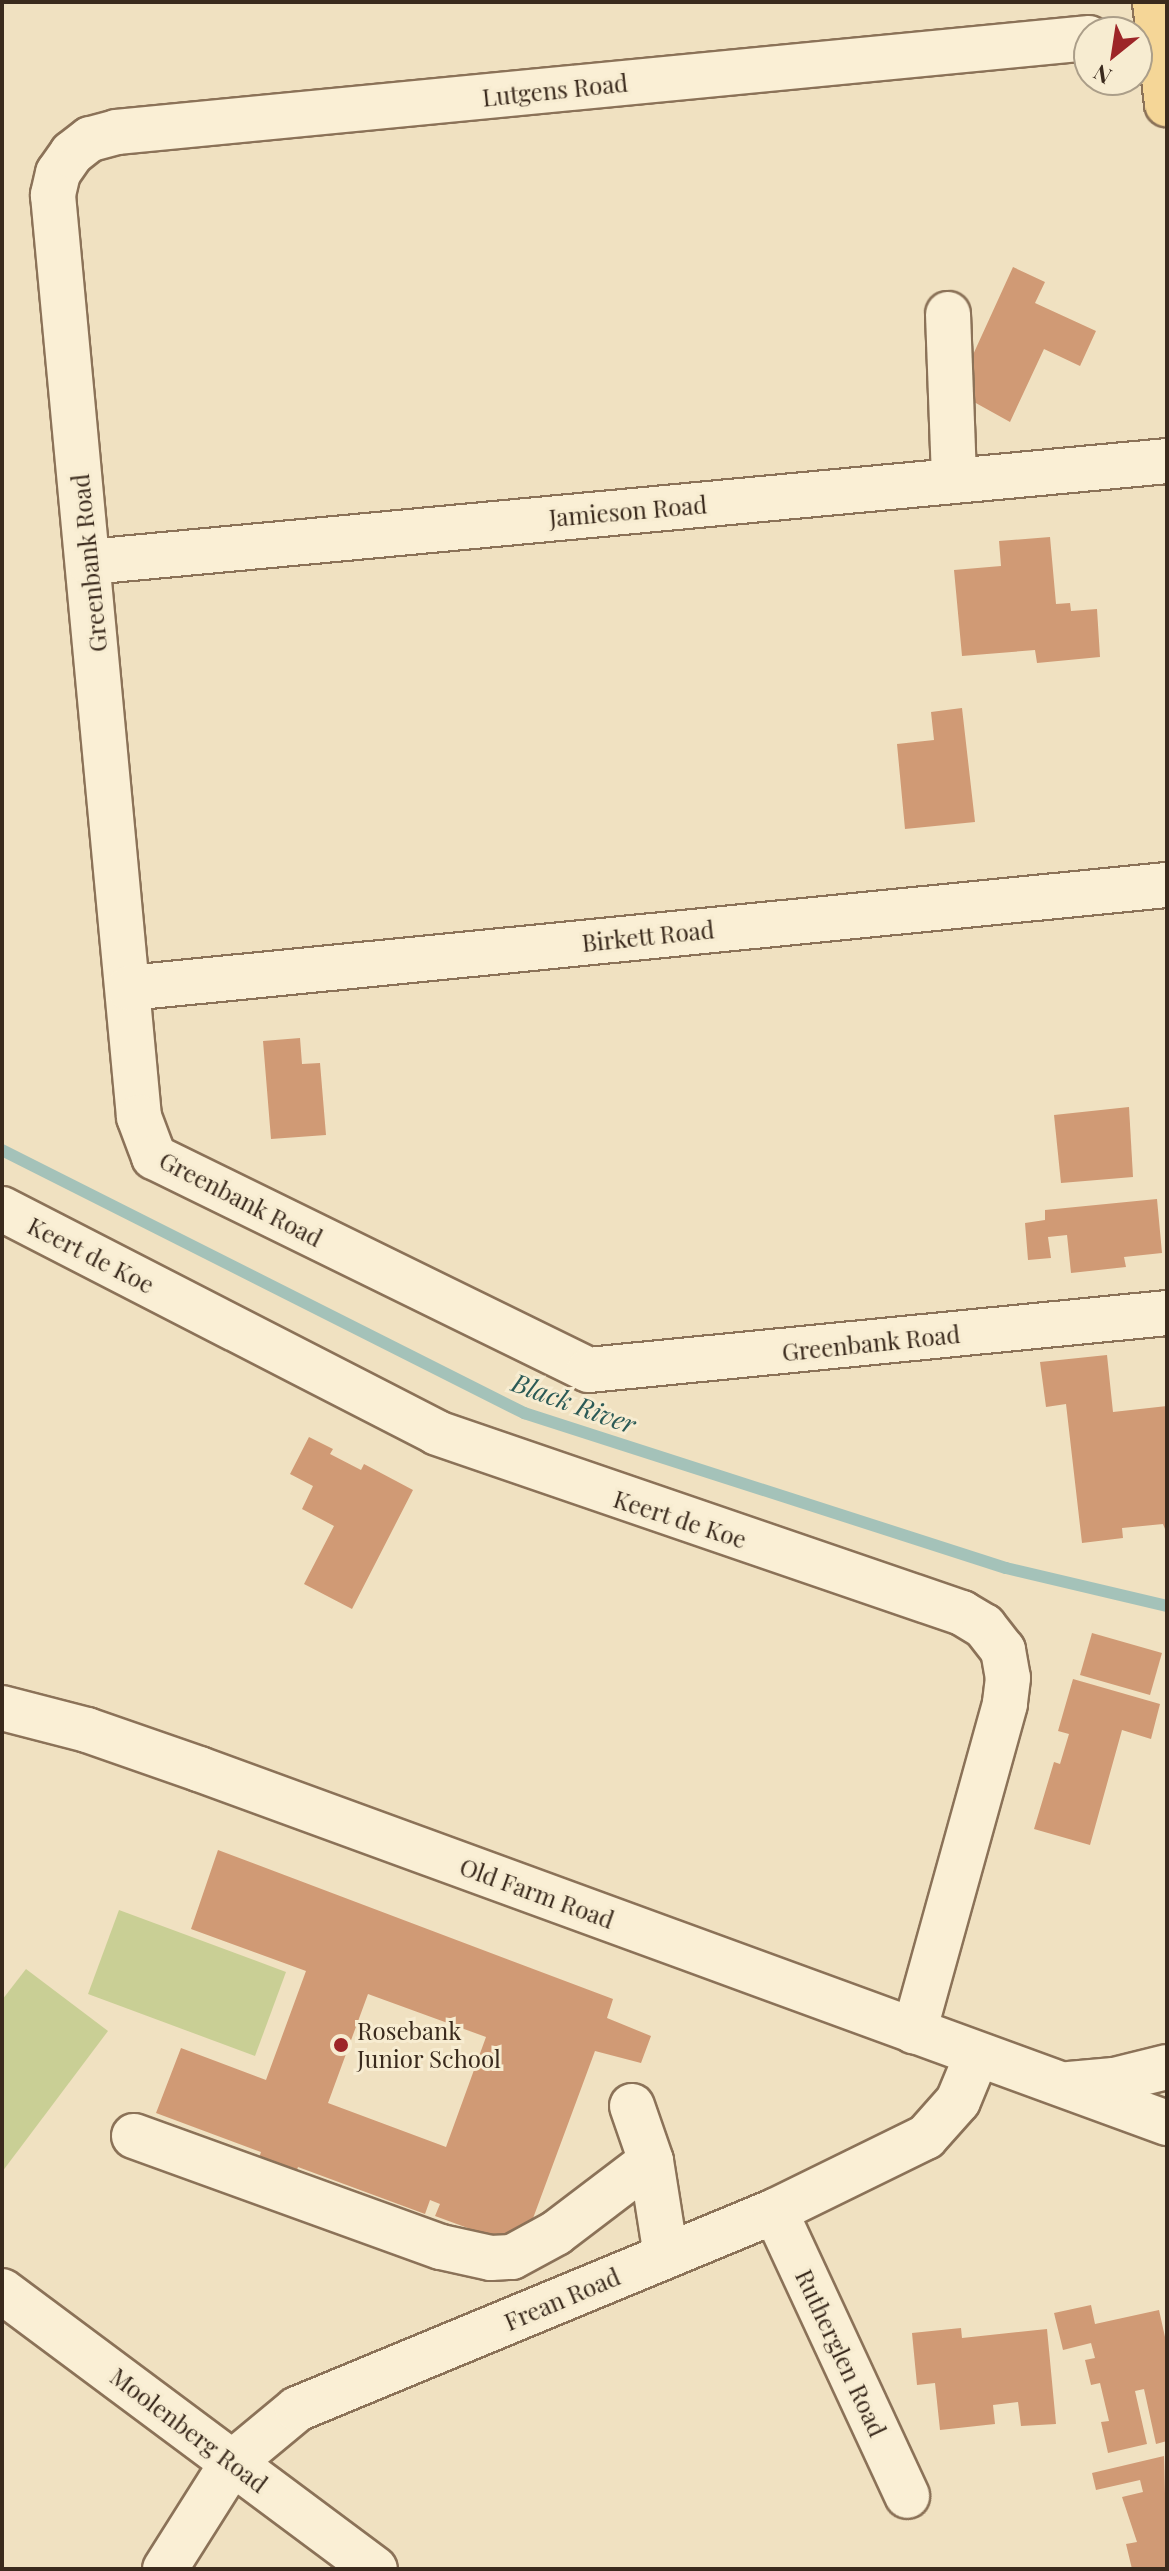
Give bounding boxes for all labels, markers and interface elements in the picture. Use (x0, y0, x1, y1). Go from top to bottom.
north arrow (1073, 16, 1153, 96)
text: N (1088, 58, 1116, 92)
street label: Lutgens Road (481, 68, 629, 112)
street label: Greenbank Road (65, 472, 113, 654)
street label: Jamieson Road (548, 490, 708, 532)
street label: Birkett Road (580, 915, 716, 957)
street label: Greenbank Road (155, 1145, 327, 1253)
street label: Keert de Koe (23, 1211, 159, 1299)
street label: Greenbank Road (780, 1319, 962, 1367)
water label: Black River (508, 1366, 640, 1440)
street label: Keert de Koe (610, 1484, 750, 1554)
street label: Old Farm Road (456, 1852, 618, 1934)
place label: Rosebank Junior School (357, 2017, 501, 2073)
marker: Rosebank Junior School (332, 2036, 350, 2054)
street label: Frean Road (500, 2262, 624, 2336)
street label: Rutherglen Road (790, 2265, 892, 2441)
street label: Moolenberg Road (105, 2362, 273, 2498)

